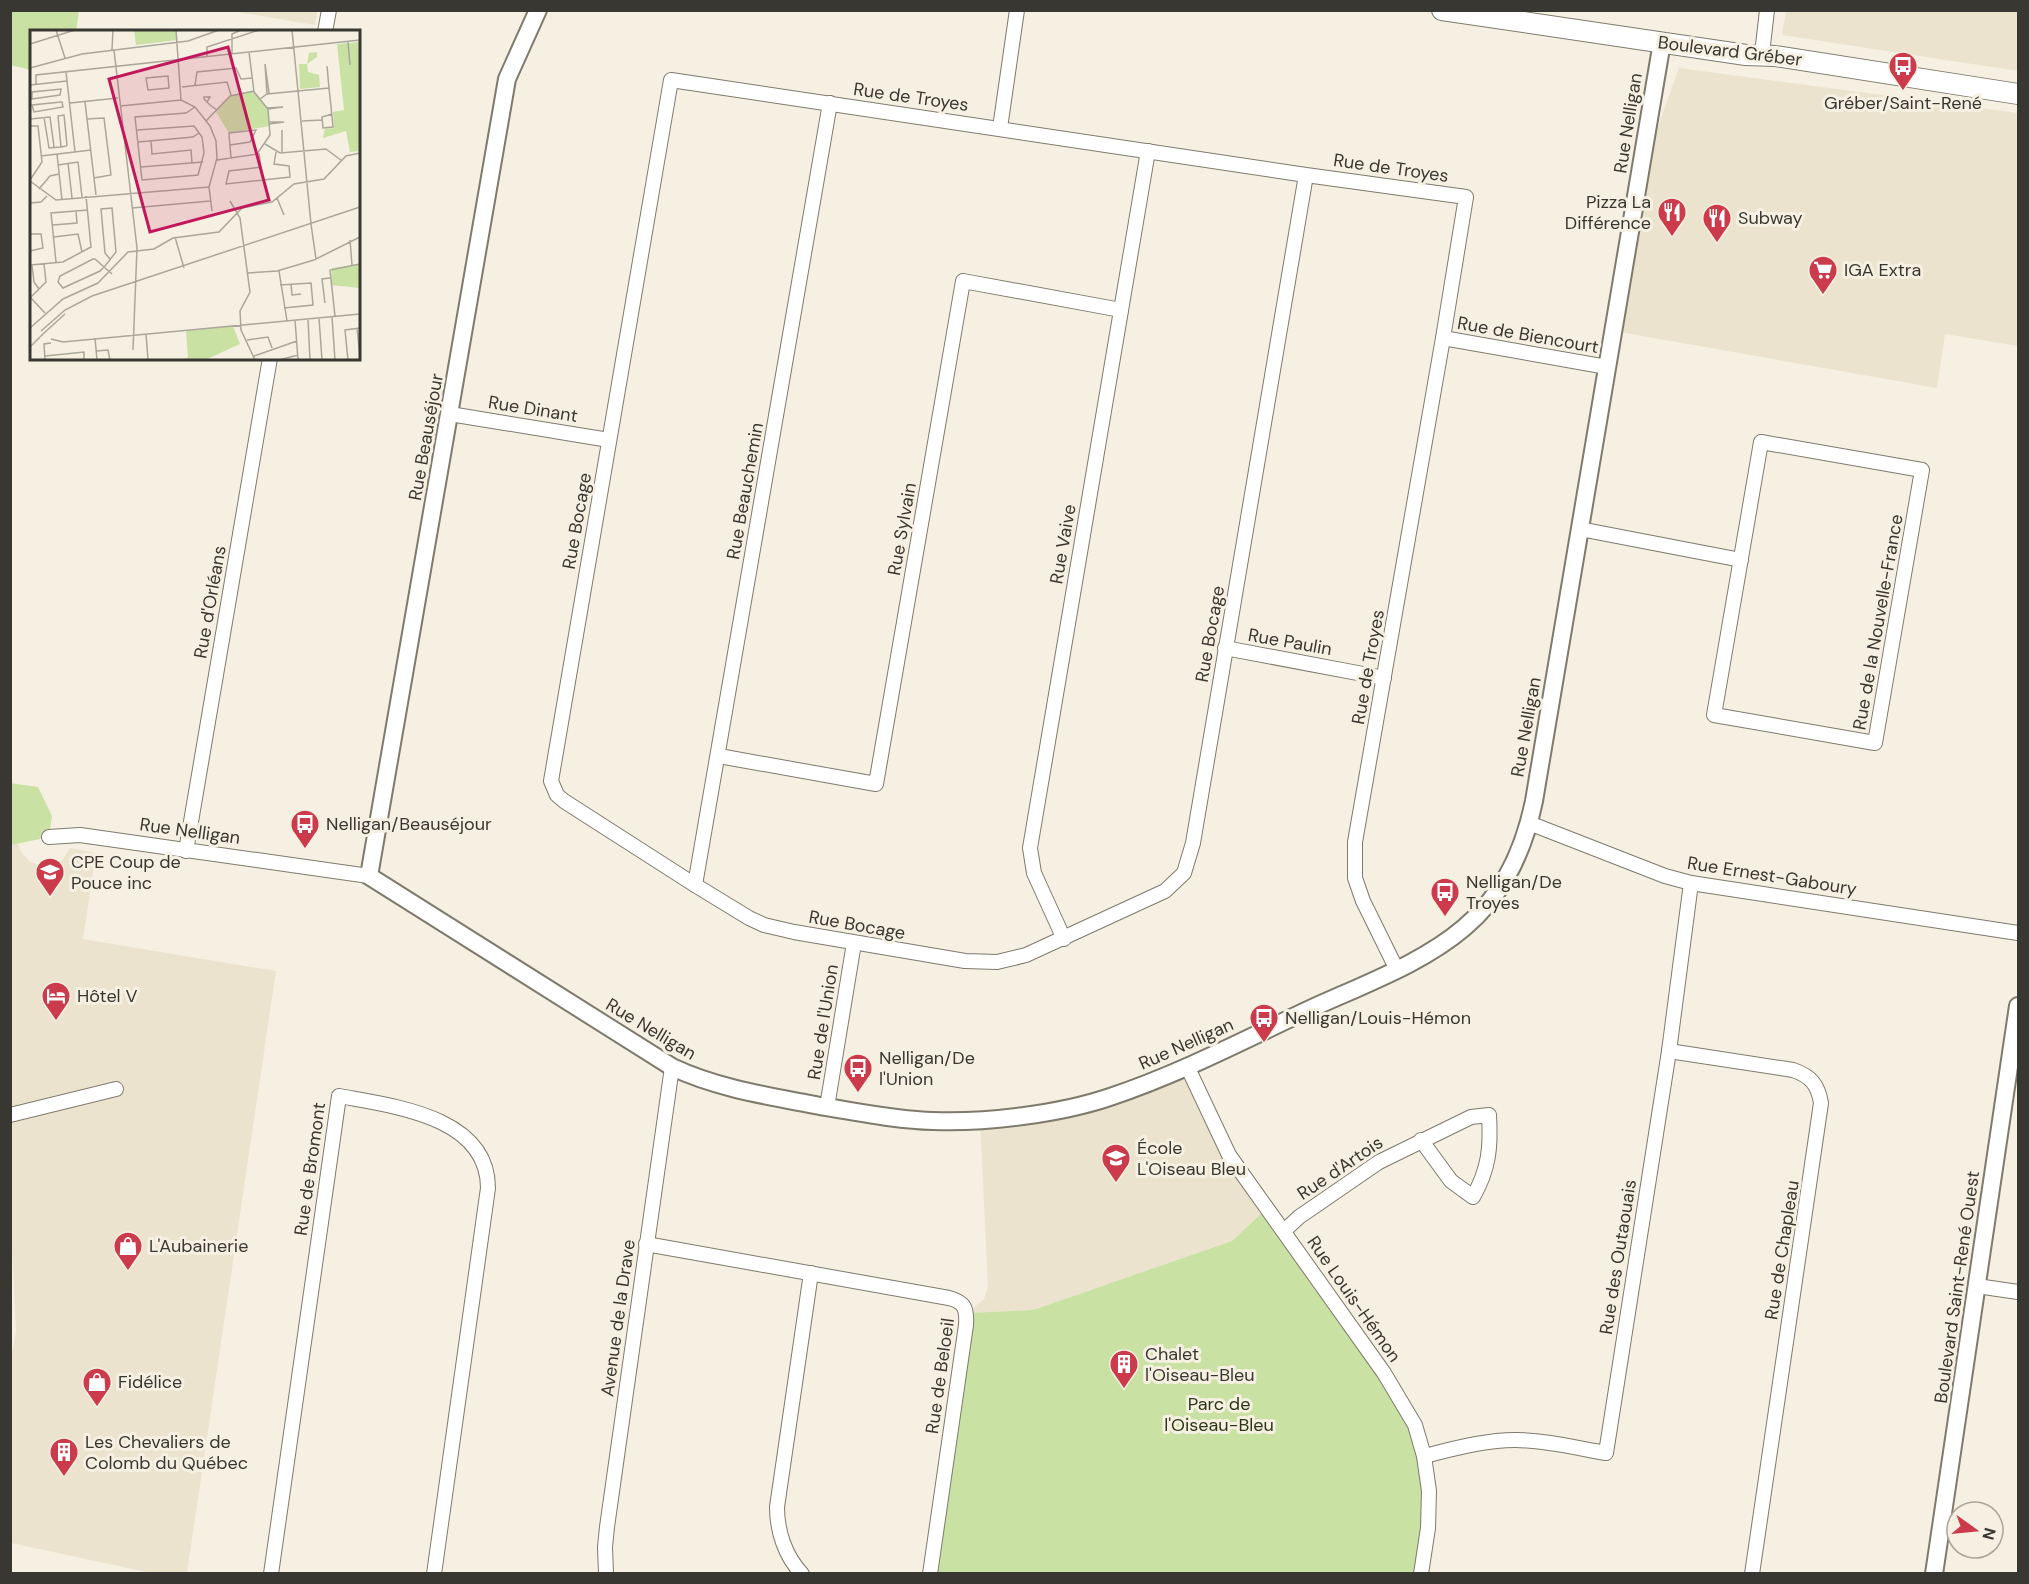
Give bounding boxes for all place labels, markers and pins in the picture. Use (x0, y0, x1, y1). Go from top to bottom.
bus stop icon: Gréber/Saint-René (1887, 50, 1919, 92)
place label: Gréber/Saint-René (1824, 91, 1982, 115)
place label: Pizza La Différence (1565, 190, 1651, 235)
restaurant icon: Pizza La Différence (1656, 196, 1688, 238)
restaurant icon: Subway (1701, 202, 1733, 244)
place label: Subway (1738, 206, 1803, 230)
supermarket icon: IGA Extra (1807, 254, 1839, 296)
place label: IGA Extra (1844, 258, 1921, 282)
bus stop icon: Nelligan/Beauséjour (289, 808, 321, 850)
place label: Nelligan/Beauséjour (326, 812, 492, 836)
place label: CPE Coup de Pouce inc (71, 850, 181, 895)
school or university icon: CPE Coup de Pouce inc (34, 856, 66, 898)
place label: Nelligan/De Troyes (1466, 870, 1562, 915)
bus stop icon: Nelligan/De Troyes (1429, 876, 1461, 918)
hotel icon: Hôtel V (40, 980, 72, 1022)
place label: Hôtel V (77, 984, 137, 1008)
bus stop icon: Nelligan/Louis-Hémon (1248, 1002, 1280, 1044)
place label: Nelligan/Louis-Hémon (1285, 1006, 1471, 1030)
place label: Nelligan/De l'Union (879, 1046, 975, 1091)
bus stop icon: Nelligan/De l'Union (842, 1052, 874, 1094)
place label: École L'Oiseau Bleu (1137, 1136, 1246, 1181)
school or university icon: École L'Oiseau Bleu (1100, 1142, 1132, 1184)
shop icon: L'Aubainerie (112, 1230, 144, 1272)
place label: L'Aubainerie (149, 1234, 248, 1258)
place label: Chalet l'Oiseau-Bleu (1145, 1342, 1255, 1387)
building icon: Chalet l'Oiseau-Bleu (1108, 1348, 1140, 1390)
shop icon: Fidélice (81, 1366, 113, 1408)
place label: Fidélice (118, 1370, 182, 1394)
place label: Les Chevaliers de Colomb du Québec (85, 1430, 248, 1475)
building icon: Les Chevaliers de Colomb du Québec (48, 1436, 80, 1478)

